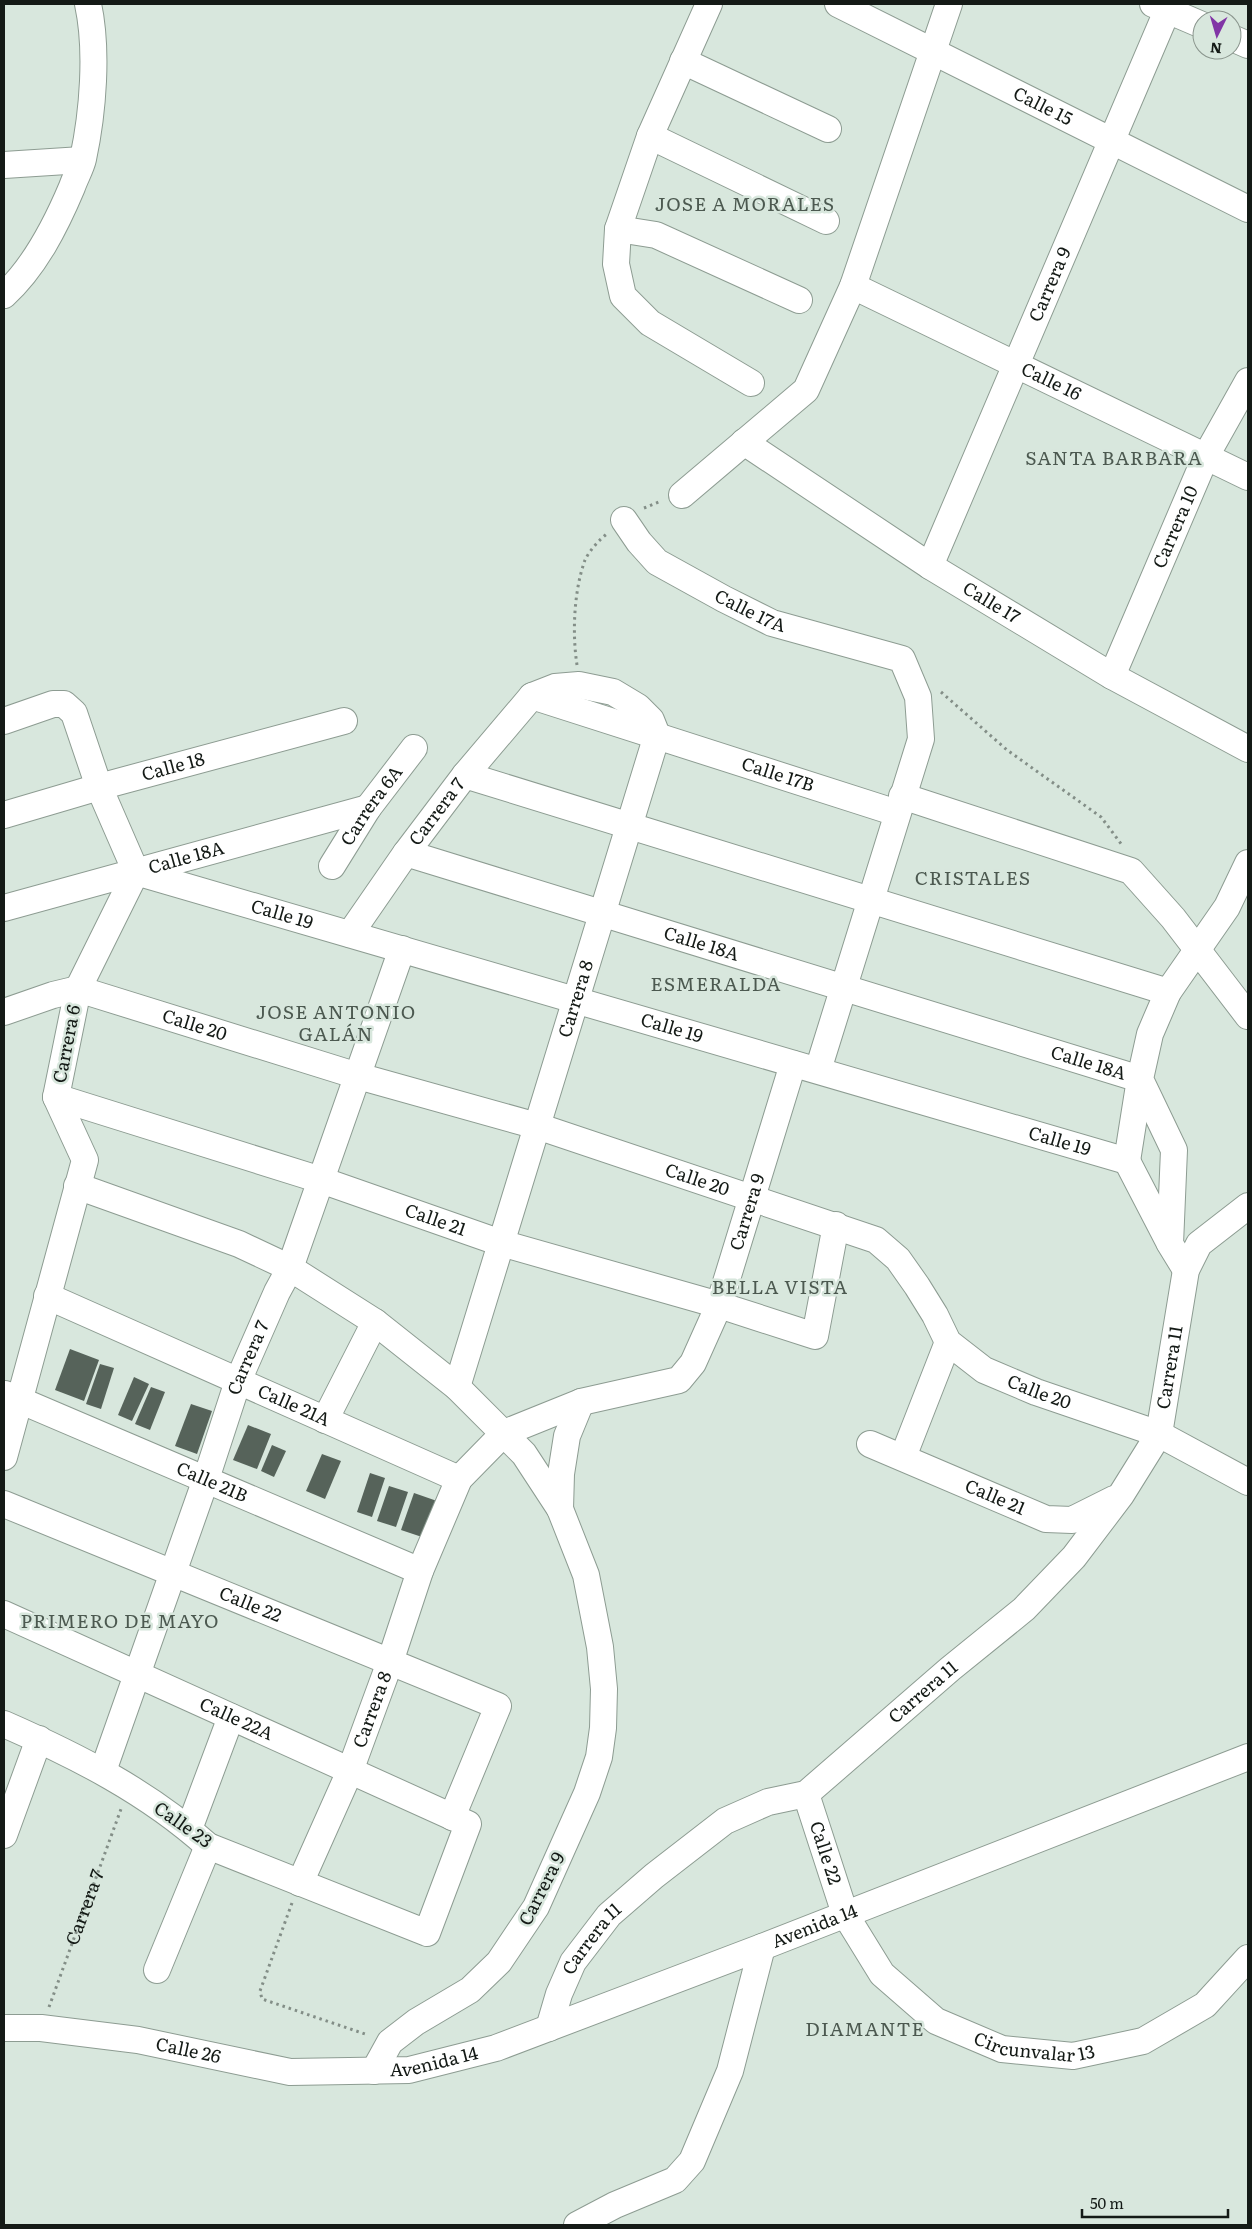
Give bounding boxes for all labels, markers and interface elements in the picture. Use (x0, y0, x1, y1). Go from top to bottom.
north arrow (1192, 10, 1242, 60)
text: N (1209, 38, 1223, 59)
street label: Calle 15 (1009, 79, 1078, 131)
district label: JOSE A MORALES (655, 189, 835, 217)
street label: Carrera 9 (1021, 242, 1077, 326)
street label: Calle 16 (1017, 354, 1087, 407)
district label: SANTA BARBARA (1025, 443, 1203, 471)
street label: Carrera 10 (1145, 481, 1204, 572)
street label: Calle 17 (958, 574, 1026, 629)
street label: Calle 17A (710, 581, 789, 638)
street label: Calle 18 (138, 744, 208, 787)
street label: Calle 17B (738, 749, 818, 798)
street label: Carrera 6A (333, 759, 408, 851)
street label: Carrera 7 (401, 771, 470, 851)
street label: Calle 18A (145, 833, 227, 880)
district label: CRISTALES (915, 863, 1031, 891)
street label: Calle 19 (248, 891, 317, 935)
street label: Calle 18A (661, 918, 743, 967)
street label: Carrera 8 (550, 956, 599, 1040)
district label: ESMERALDA (651, 969, 781, 997)
district label: JOSE ANTONIO GALÁN (256, 997, 416, 1047)
street label: Calle 20 (159, 1001, 231, 1047)
street label: Carrera 6 (45, 1002, 86, 1085)
street label: Calle 19 (638, 1005, 706, 1049)
street label: Calle 18A (1048, 1037, 1130, 1086)
street label: Calle 19 (1026, 1118, 1094, 1162)
street label: Calle 20 (662, 1155, 733, 1202)
street label: Carrera 9 (722, 1170, 771, 1254)
street label: Calle 21 (402, 1195, 470, 1242)
district label: BELLA VISTA (712, 1272, 848, 1300)
street label: Carrera 7 (219, 1316, 275, 1398)
street label: Carrera 11 (1148, 1323, 1189, 1411)
street label: Calle 20 (1003, 1366, 1075, 1415)
street label: Calle 21A (254, 1376, 335, 1432)
street label: Calle 21B (173, 1454, 253, 1508)
street label: Calle 21 (961, 1471, 1030, 1521)
street label: Calle 22 (215, 1578, 286, 1628)
district label: PRIMERO DE MAYO (21, 1606, 219, 1634)
street label: Carrera 11 (882, 1653, 963, 1729)
street label: Carrera 8 (345, 1667, 398, 1751)
street label: Calle 22A (196, 1689, 278, 1746)
street label: Calle 23 (149, 1794, 219, 1854)
street label: Calle 22 (804, 1817, 850, 1888)
street label: Carrera 9 (511, 1847, 571, 1930)
street label: Carrera 7 (58, 1865, 110, 1949)
street label: Carrera 11 (554, 1895, 626, 1978)
street label: Avenida 14 (767, 1896, 861, 1954)
district label: DIAMANTE (805, 2014, 925, 2042)
street label: Circunvalar 13 (970, 2024, 1097, 2068)
street label: Calle 26 (154, 2029, 224, 2069)
street label: Avenida 14 (390, 2038, 481, 2082)
scale bar (1082, 2186, 1228, 2218)
text: 50 m (1090, 2191, 1124, 2214)

